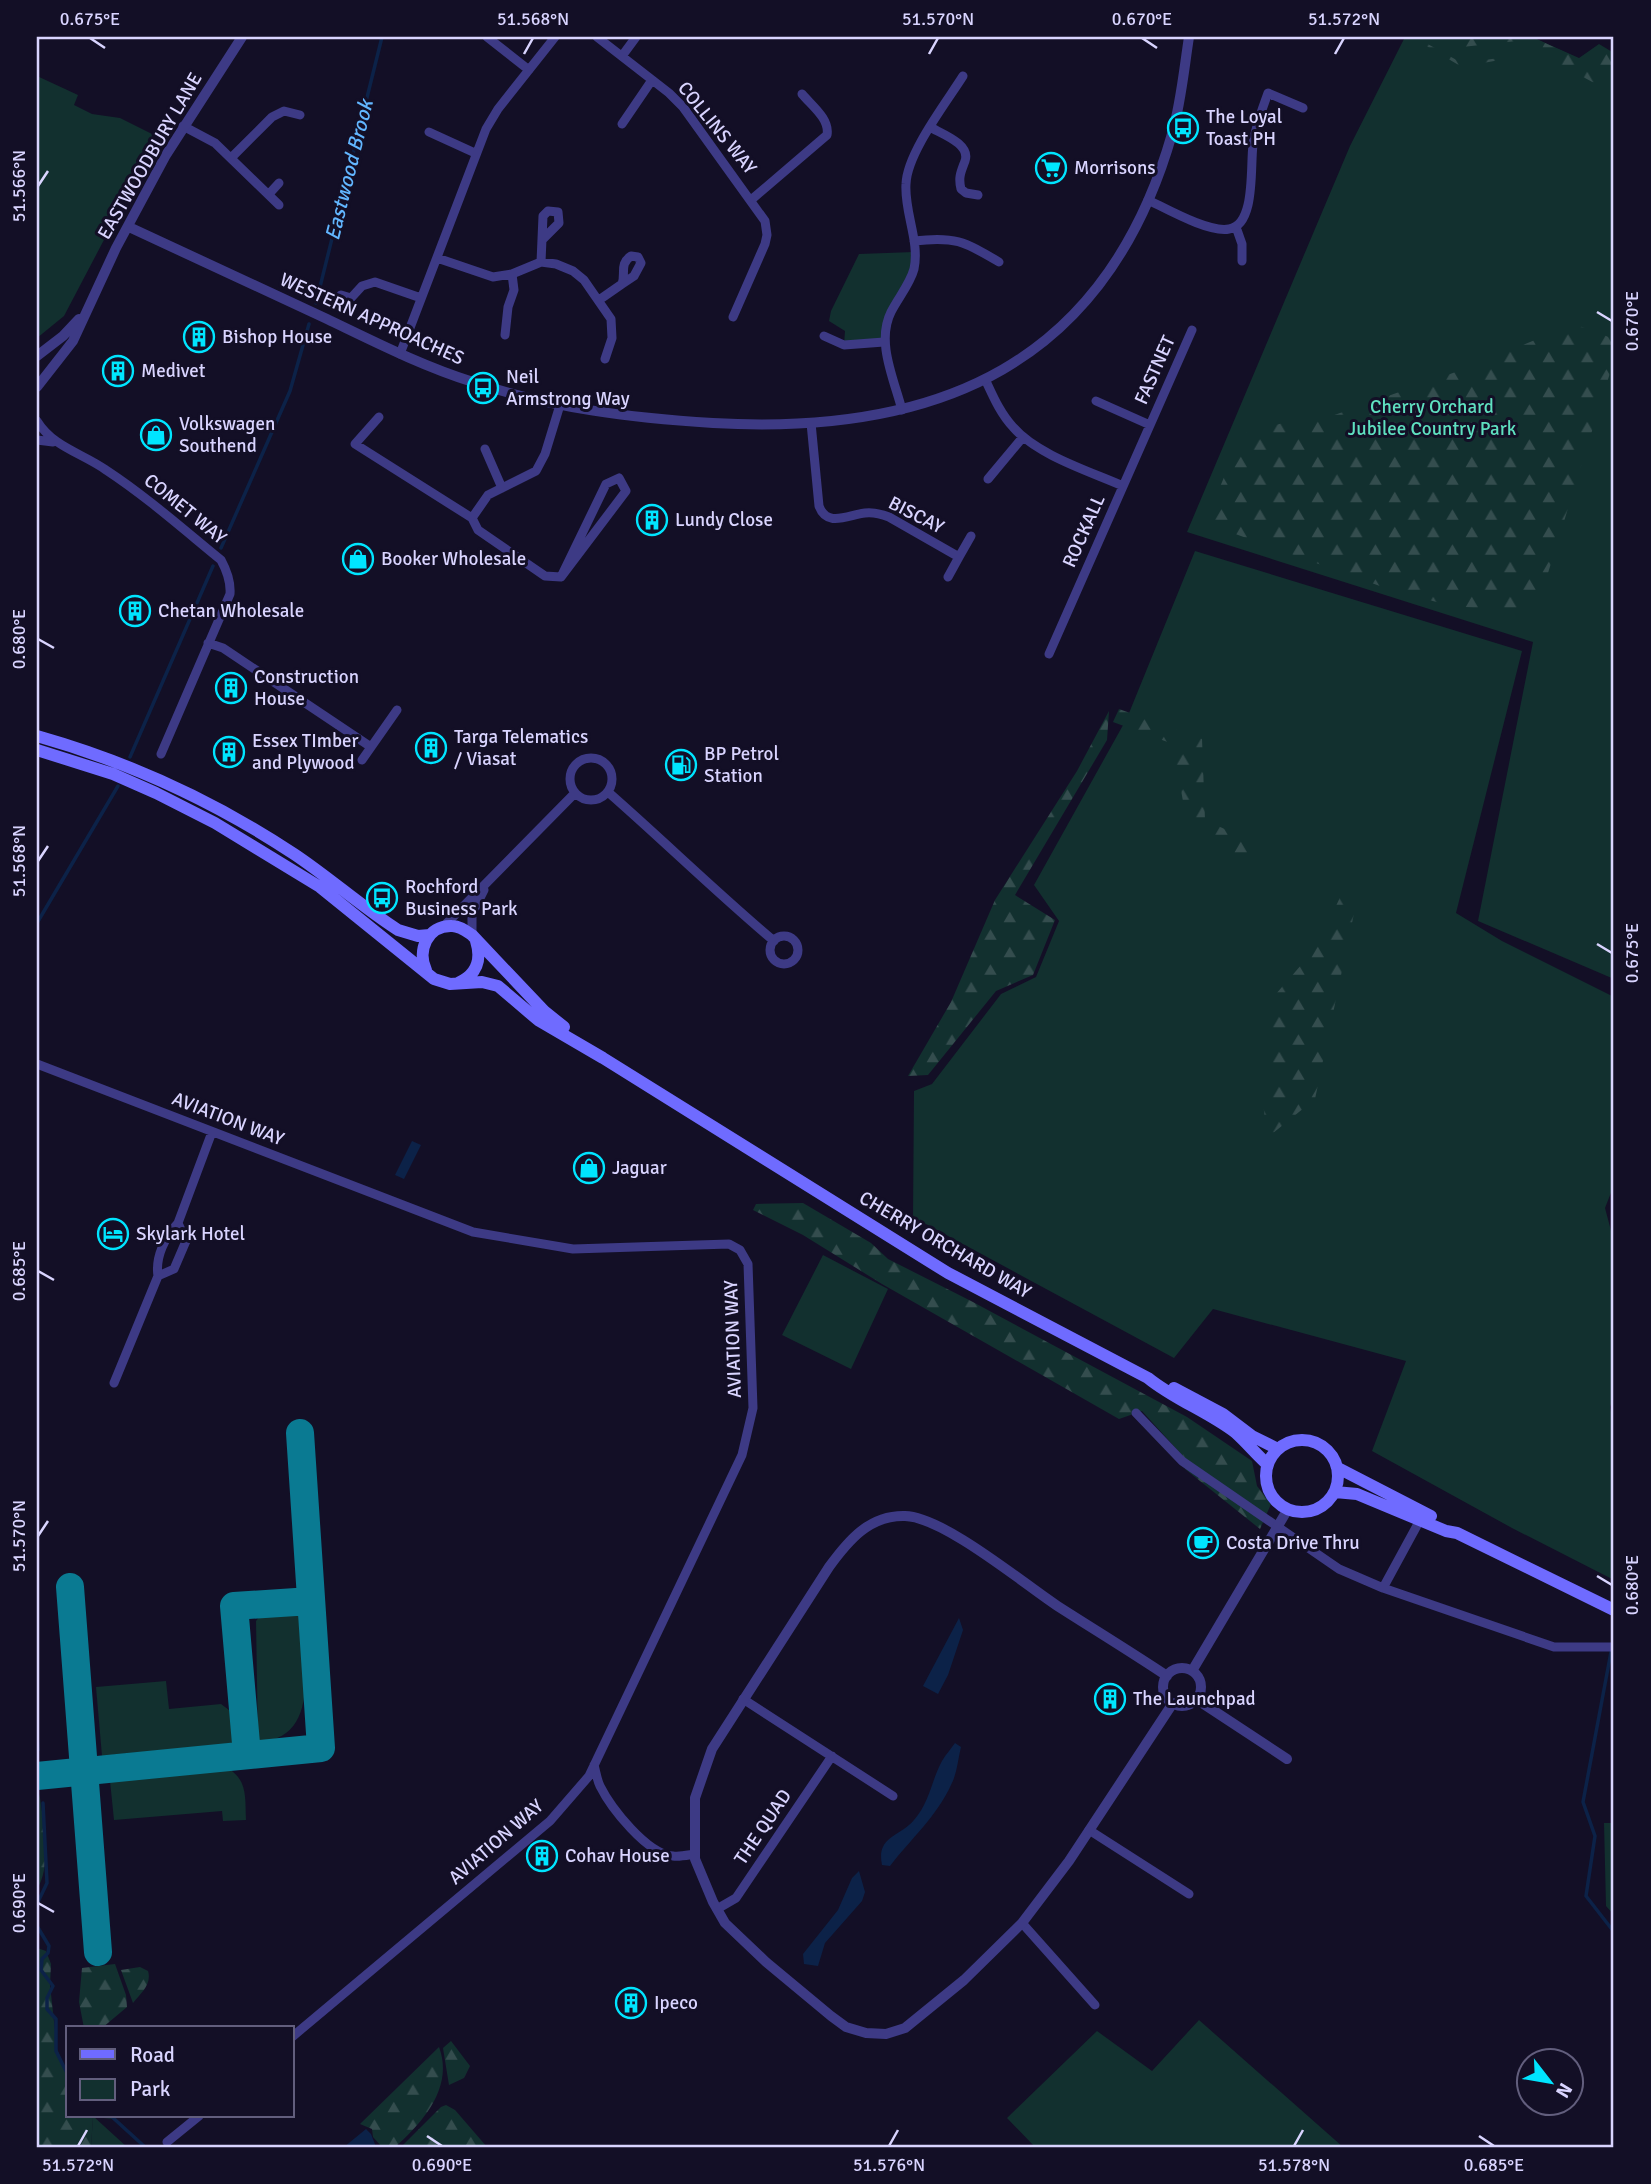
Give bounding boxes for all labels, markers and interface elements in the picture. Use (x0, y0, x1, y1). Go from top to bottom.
text: 0.675°E (60, 8, 120, 30)
text: 51.568°N (497, 8, 569, 30)
text: 51.570°N (902, 8, 974, 30)
text: 0.670°E (1112, 8, 1172, 30)
text: 51.572°N (1308, 8, 1380, 30)
street label: EASTWOODBURY LANE (92, 68, 208, 244)
street label: COLLINS WAY (672, 77, 762, 180)
water label: Eastwood Brook (319, 95, 380, 243)
place label: The Loyal Toast PH (1206, 105, 1282, 151)
bus stop icon: The Loyal Toast PH (1166, 111, 1200, 145)
text: 51.566°N (8, 150, 30, 222)
supermarket icon: Morrisons (1034, 151, 1068, 185)
place label: Morrisons (1074, 156, 1156, 180)
street label: WESTERN APPROACHES (276, 268, 468, 370)
text: 0.670°E (1621, 291, 1643, 351)
building icon: Bishop House (182, 320, 216, 354)
place label: Bishop House (222, 325, 332, 349)
street label: FASTNET (1129, 331, 1181, 408)
building icon: Medivet (101, 354, 135, 388)
place label: Medivet (141, 359, 206, 383)
place label: Neil Armstrong Way (506, 365, 630, 411)
bus stop icon: Neil Armstrong Way (466, 371, 500, 405)
park label: Cherry Orchard Jubilee Country Park (1348, 395, 1517, 441)
place label: Volkswagen Southend (179, 412, 275, 458)
shop icon: Volkswagen Southend (139, 418, 173, 452)
street label: COMET WAY (139, 468, 231, 550)
street label: ROCKALL (1057, 490, 1111, 571)
street label: BISCAY (884, 491, 948, 539)
building icon: Lundy Close (635, 503, 669, 537)
place label: Lundy Close (675, 508, 773, 532)
shop icon: Booker Wholesale (341, 542, 375, 576)
place label: Booker Wholesale (381, 547, 526, 571)
building icon: Chetan Wholesale (118, 594, 152, 628)
place label: Chetan Wholesale (158, 599, 304, 623)
text: 0.680°E (8, 609, 30, 669)
place label: Construction House (254, 665, 359, 711)
building icon: Construction House (214, 671, 248, 705)
place label: Targa Telematics / Viasat (454, 725, 588, 771)
place label: Essex TImber and Plywood (252, 729, 358, 775)
building icon: Targa Telematics / Viasat (414, 731, 448, 765)
building icon: Essex TImber and Plywood (212, 735, 246, 769)
place label: BP Petrol Station (704, 742, 779, 788)
fuel station icon: BP Petrol Station (664, 748, 698, 782)
text: 51.568°N (8, 825, 30, 897)
place label: Rochford Business Park (405, 875, 518, 921)
bus stop icon: Rochford Business Park (365, 881, 399, 915)
text: 0.675°E (1621, 923, 1643, 983)
street label: AVIATION WAY (169, 1087, 288, 1151)
shop icon: Jaguar (572, 1151, 606, 1185)
place label: Jaguar (612, 1156, 667, 1180)
street label: CHERRY ORCHARD WAY (855, 1186, 1036, 1304)
hotel icon: Skylark Hotel (96, 1217, 130, 1251)
place label: Skylark Hotel (136, 1222, 245, 1246)
text: 0.685°E (8, 1241, 30, 1301)
street label: AVIATION WAY (719, 1279, 747, 1398)
text: 51.570°N (8, 1500, 30, 1572)
cafe icon: Costa Drive Thru (1186, 1526, 1220, 1560)
place label: Costa Drive Thru (1226, 1531, 1360, 1555)
text: 0.680°E (1621, 1555, 1643, 1615)
building icon: The Launchpad (1093, 1682, 1127, 1716)
place label: The Launchpad (1133, 1687, 1256, 1711)
street label: THE QUAD (729, 1785, 797, 1869)
street label: AVIATION WAY (444, 1794, 549, 1890)
building icon: Cohav House (525, 1839, 559, 1873)
place label: Cohav House (565, 1844, 670, 1868)
text: 0.690°E (8, 1873, 30, 1933)
building icon: Ipeco (614, 1986, 648, 2020)
place label: Ipeco (654, 1991, 698, 2015)
legend (66, 2026, 294, 2118)
text: Road (130, 2042, 175, 2068)
north arrow (1514, 2048, 1584, 2118)
text: Park (130, 2076, 171, 2102)
text: N (1550, 2078, 1577, 2102)
text: 51.572°N (42, 2154, 114, 2176)
text: 0.690°E (412, 2154, 472, 2176)
text: 51.576°N (853, 2154, 925, 2176)
text: 51.578°N (1258, 2154, 1330, 2176)
text: 0.685°E (1464, 2154, 1524, 2176)

